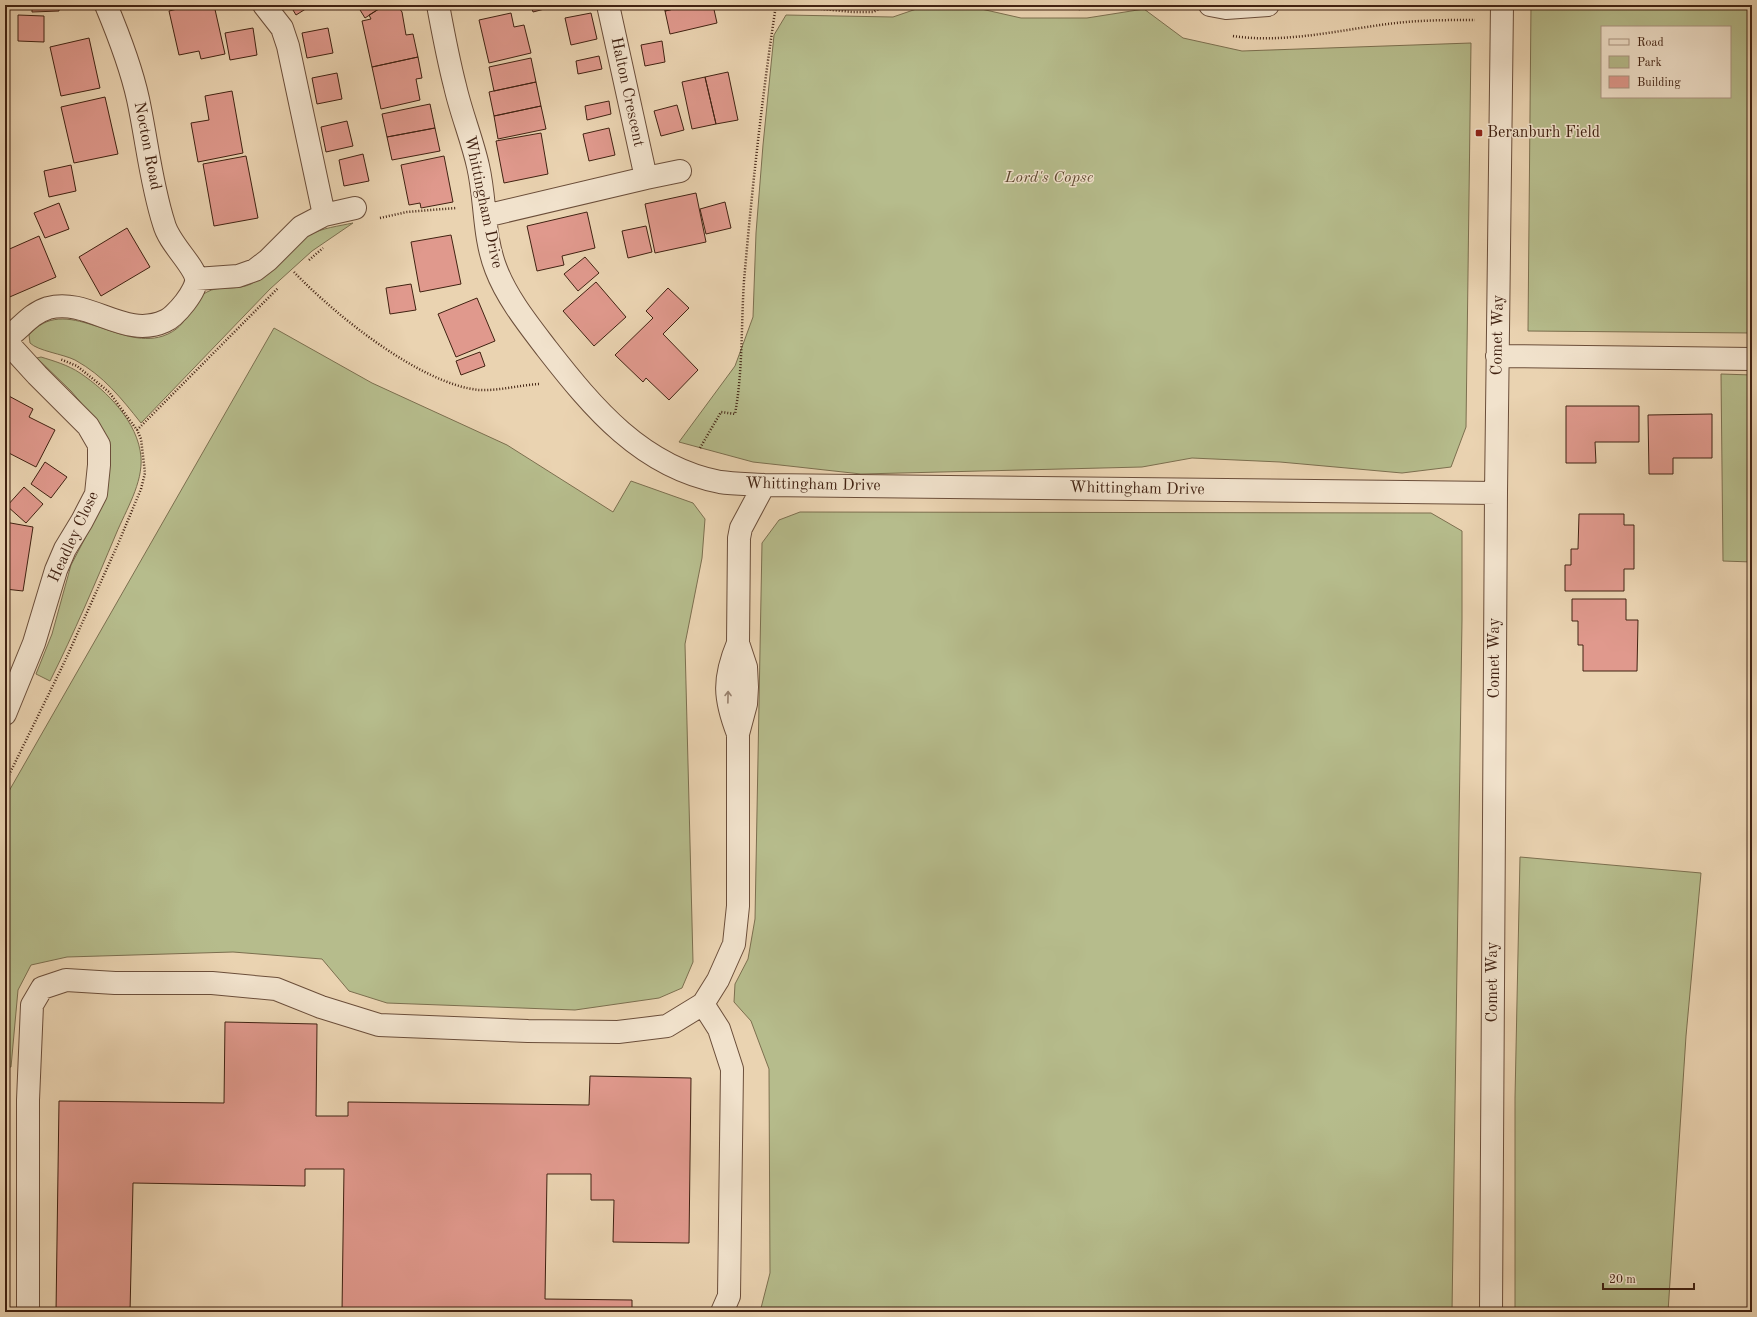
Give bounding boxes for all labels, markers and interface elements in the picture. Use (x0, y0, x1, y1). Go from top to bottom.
legend (1601, 26, 1731, 98)
street label: Halton Crescent (608, 36, 647, 149)
text: Road (1637, 37, 1664, 49)
text: Park (1637, 57, 1662, 69)
text: Building (1637, 77, 1681, 89)
street label: Nocton Road (131, 101, 163, 191)
place label: Beranburh Field (1487, 125, 1600, 141)
marker: Beranburh Field (1474, 128, 1484, 138)
street label: Whittingham Drive (461, 134, 505, 270)
park label: Lord's Copse (1004, 170, 1094, 186)
street label: Comet Way (1489, 294, 1507, 376)
street label: Whittingham Drive (745, 476, 881, 494)
street label: Whittingham Drive (1069, 480, 1205, 498)
street label: Headley Close (46, 489, 102, 585)
street label: Comet Way (1487, 617, 1503, 698)
one-way arrow (724, 691, 732, 704)
street label: Comet Way (1485, 941, 1501, 1022)
scale bar (1603, 1265, 1694, 1291)
text: 20 m (1609, 1274, 1636, 1286)

